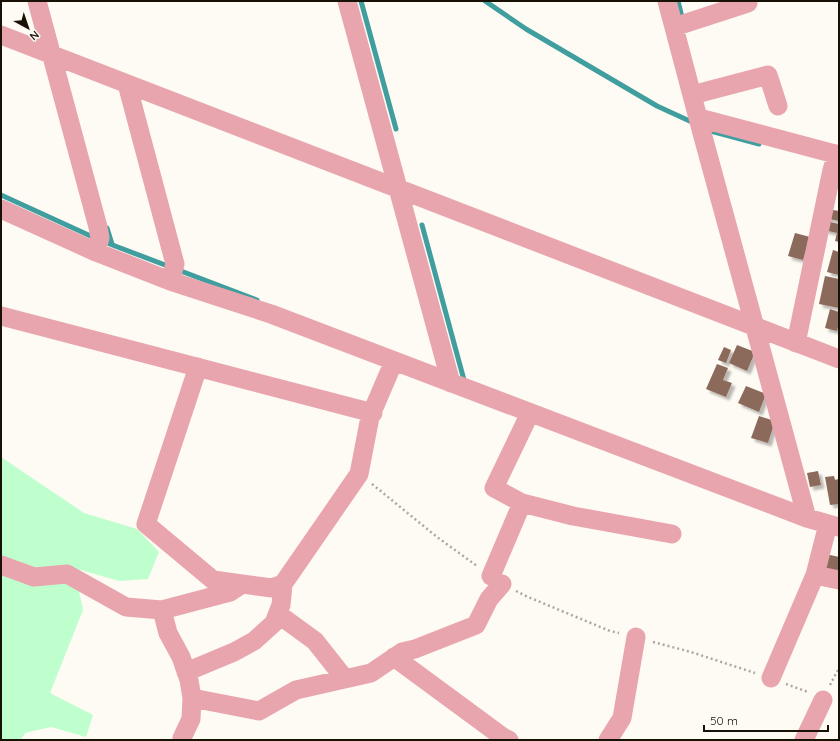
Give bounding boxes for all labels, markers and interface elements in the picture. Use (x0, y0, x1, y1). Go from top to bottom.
north arrow (8, 8, 48, 48)
text: N (27, 28, 42, 44)
scale bar (704, 707, 828, 733)
text: 50 m (710, 713, 738, 728)

